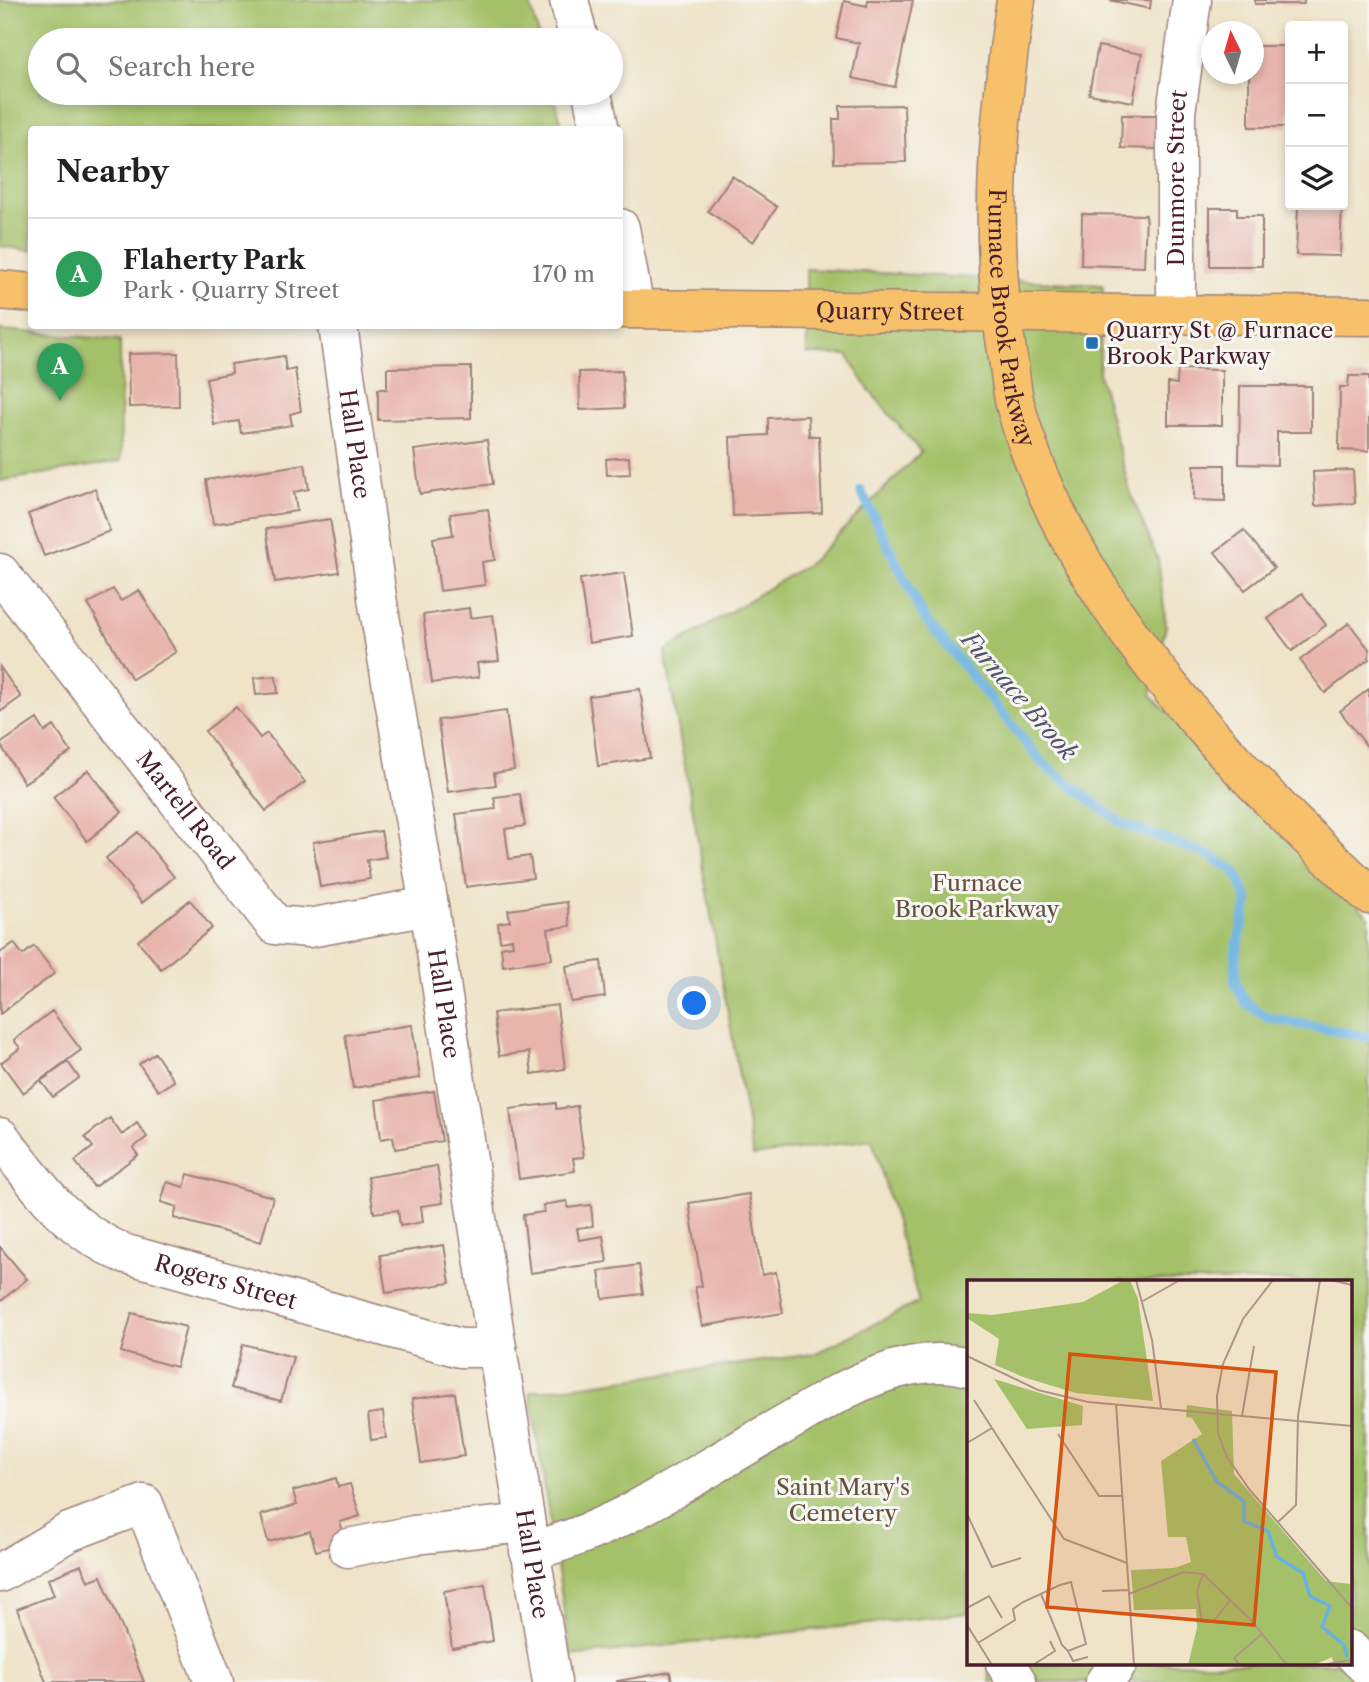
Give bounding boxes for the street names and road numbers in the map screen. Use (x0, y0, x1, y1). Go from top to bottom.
street label: Dunmore Street (1162, 88, 1193, 266)
street label: Furnace Brook Parkway (983, 188, 1042, 451)
street label: Quarry Street (816, 297, 964, 326)
street label: Hall Place (333, 387, 377, 501)
street label: Martell Road (130, 745, 240, 875)
street label: Hall Place (422, 947, 466, 1061)
street label: Rogers Street (151, 1249, 300, 1315)
street label: Hall Place (510, 1507, 555, 1621)

